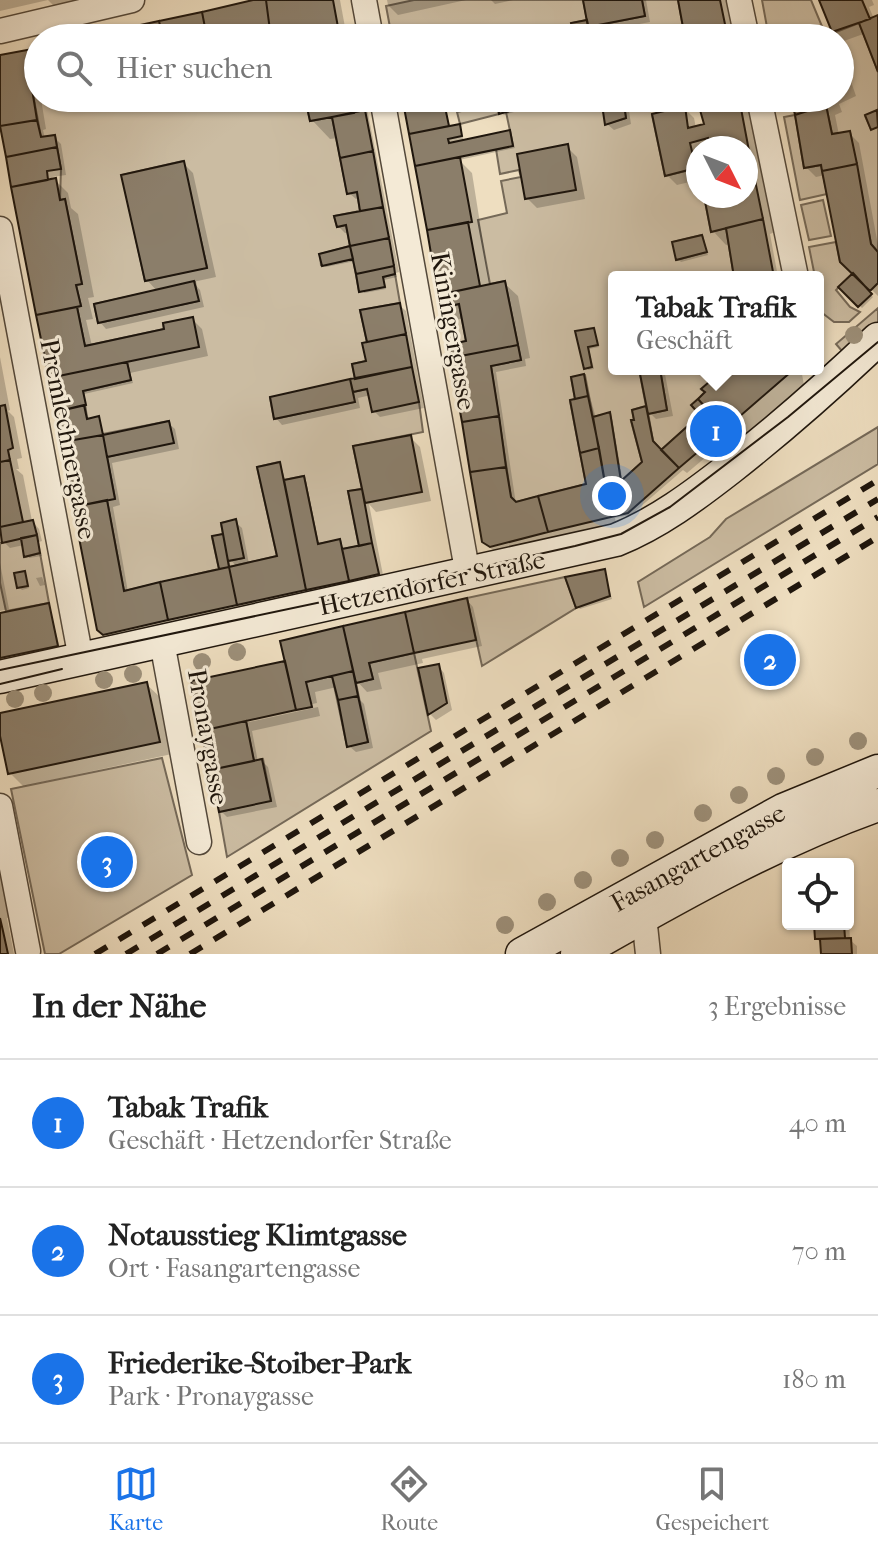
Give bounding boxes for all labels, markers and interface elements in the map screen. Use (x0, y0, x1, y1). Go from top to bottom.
search box (24, 24, 854, 112)
icon: search (52, 46, 96, 90)
text: Hier suchen (116, 51, 272, 86)
north arrow (686, 136, 758, 208)
street label: Kiningergasse (424, 249, 482, 413)
popup (608, 271, 824, 375)
text: Tabak Trafik (636, 290, 796, 325)
text: Geschäft (636, 325, 733, 356)
street label: Premlechnergasse (33, 336, 103, 542)
pin: 1 (690, 401, 742, 461)
your location (592, 476, 632, 516)
street label: Hetzendorfer Straße (316, 544, 548, 622)
pin: 2 (744, 630, 796, 690)
street label: Pronaygasse (181, 666, 235, 808)
street label: Fasangartengasse (605, 797, 791, 919)
pin: 3 (81, 832, 133, 892)
map controls (782, 858, 854, 930)
button: locate (782, 858, 854, 930)
text: In der Nähe (32, 986, 206, 1026)
text: 3 Ergebnisse (708, 991, 846, 1022)
text: Tabak Trafik (108, 1090, 268, 1125)
text: 1 (53, 1108, 63, 1139)
text: 40 m (789, 1108, 846, 1139)
text: Geschäft · Hetzendorfer Straße (108, 1125, 452, 1156)
text: Notausstieg Klimtgasse (108, 1218, 407, 1253)
text: 2 (51, 1236, 65, 1267)
text: 70 m (792, 1236, 846, 1267)
text: Ort · Fasangartengasse (108, 1253, 360, 1284)
text: Friederike-Stoiber-Park (108, 1346, 411, 1381)
text: 3 (53, 1364, 63, 1395)
text: 180 m (782, 1364, 846, 1395)
text: Park · Pronaygasse (108, 1381, 314, 1412)
tab: Karte (109, 1462, 163, 1536)
tab: Route (381, 1462, 438, 1536)
tab: Gespeichert (656, 1462, 769, 1536)

